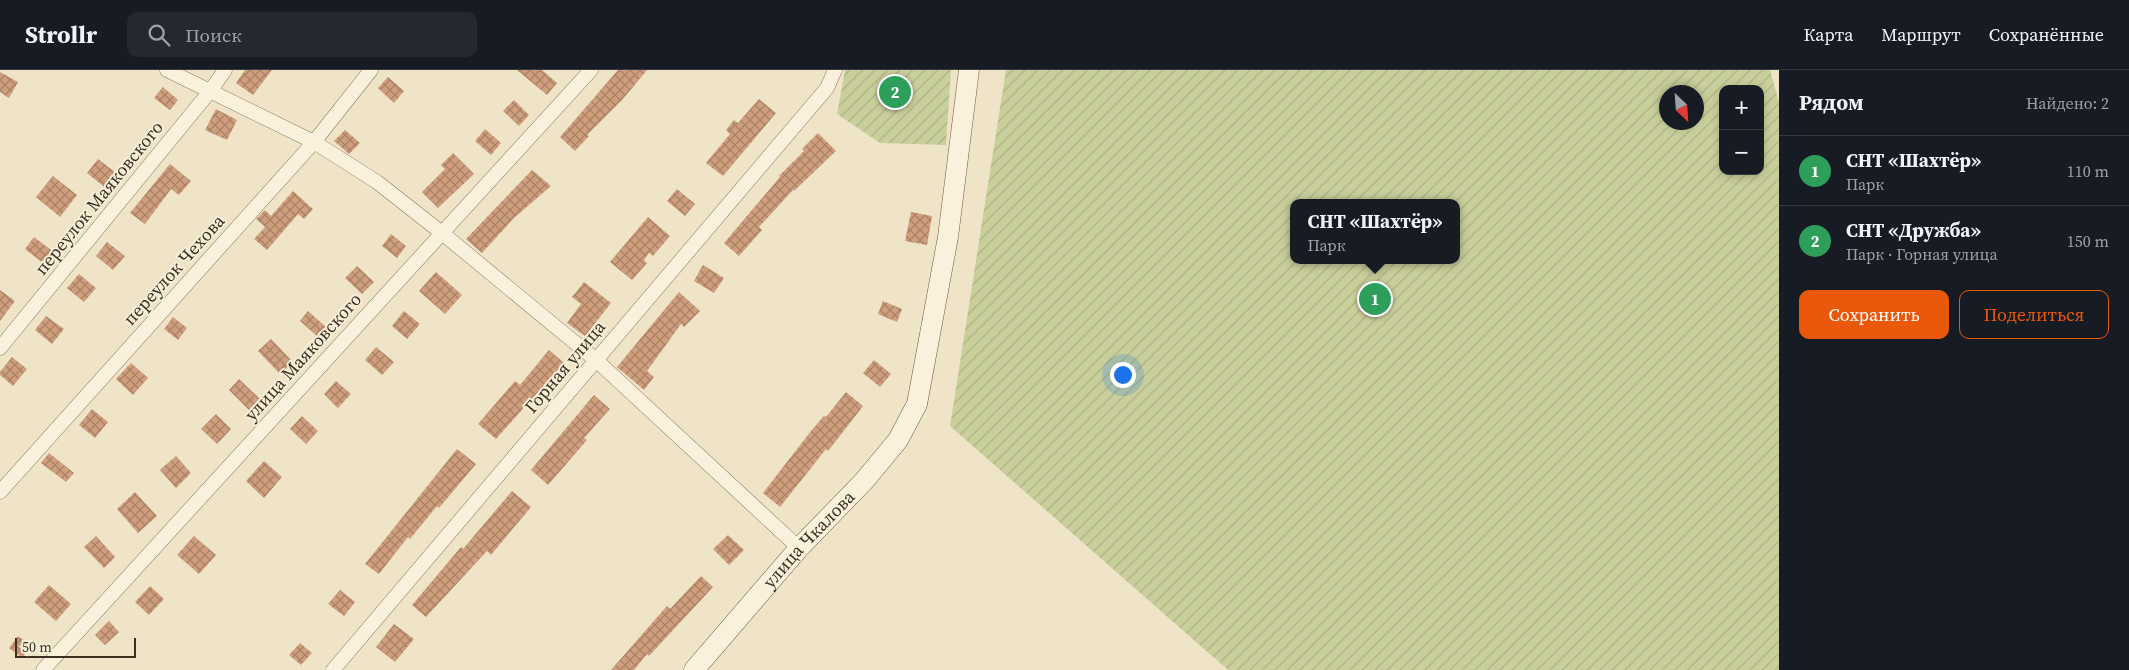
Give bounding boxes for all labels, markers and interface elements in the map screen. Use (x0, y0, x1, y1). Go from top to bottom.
search box (127, 12, 477, 57)
text: Strollr (25, 18, 97, 51)
icon: search (145, 21, 173, 49)
text: Поиск (185, 22, 242, 48)
text: Карта (1804, 22, 1853, 47)
text: Маршрут (1881, 22, 1961, 47)
text: Сохранённые (1989, 22, 2104, 47)
pin: 2 (879, 73, 911, 111)
north arrow (1659, 85, 1704, 130)
map controls (1719, 85, 1764, 175)
button: + (1719, 85, 1764, 130)
text: Рядом (1799, 88, 1864, 117)
text: Найдено: 2 (2026, 92, 2109, 114)
street label: переулок Маяковского (29, 115, 169, 280)
button: − (1719, 130, 1764, 175)
text: СНТ «Шахтёр» (1846, 147, 1981, 173)
text: 1 (1811, 160, 1819, 182)
text: 110 m (2067, 160, 2109, 182)
text: Парк (1846, 173, 1884, 195)
popup (1290, 199, 1460, 264)
street label: переулок Чехова (117, 208, 231, 330)
text: СНТ «Шахтёр» (1307, 208, 1443, 234)
text: СНТ «Дружба» (1846, 217, 1981, 243)
text: 2 (1811, 230, 1819, 252)
text: 150 m (2067, 230, 2109, 252)
text: Парк (1307, 234, 1346, 256)
text: Парк · Горная улица (1846, 243, 1998, 265)
pin: 1 (1359, 280, 1391, 318)
street label: улица Маяковского (238, 287, 367, 426)
button: Сохранить (1799, 290, 1949, 339)
button: Поделиться (1959, 290, 2109, 339)
street label: Горная улица (518, 314, 611, 418)
your location (1110, 362, 1136, 388)
street label: улица Чкалова (757, 484, 861, 593)
scale bar (15, 635, 136, 658)
text: 50 m (22, 637, 52, 657)

